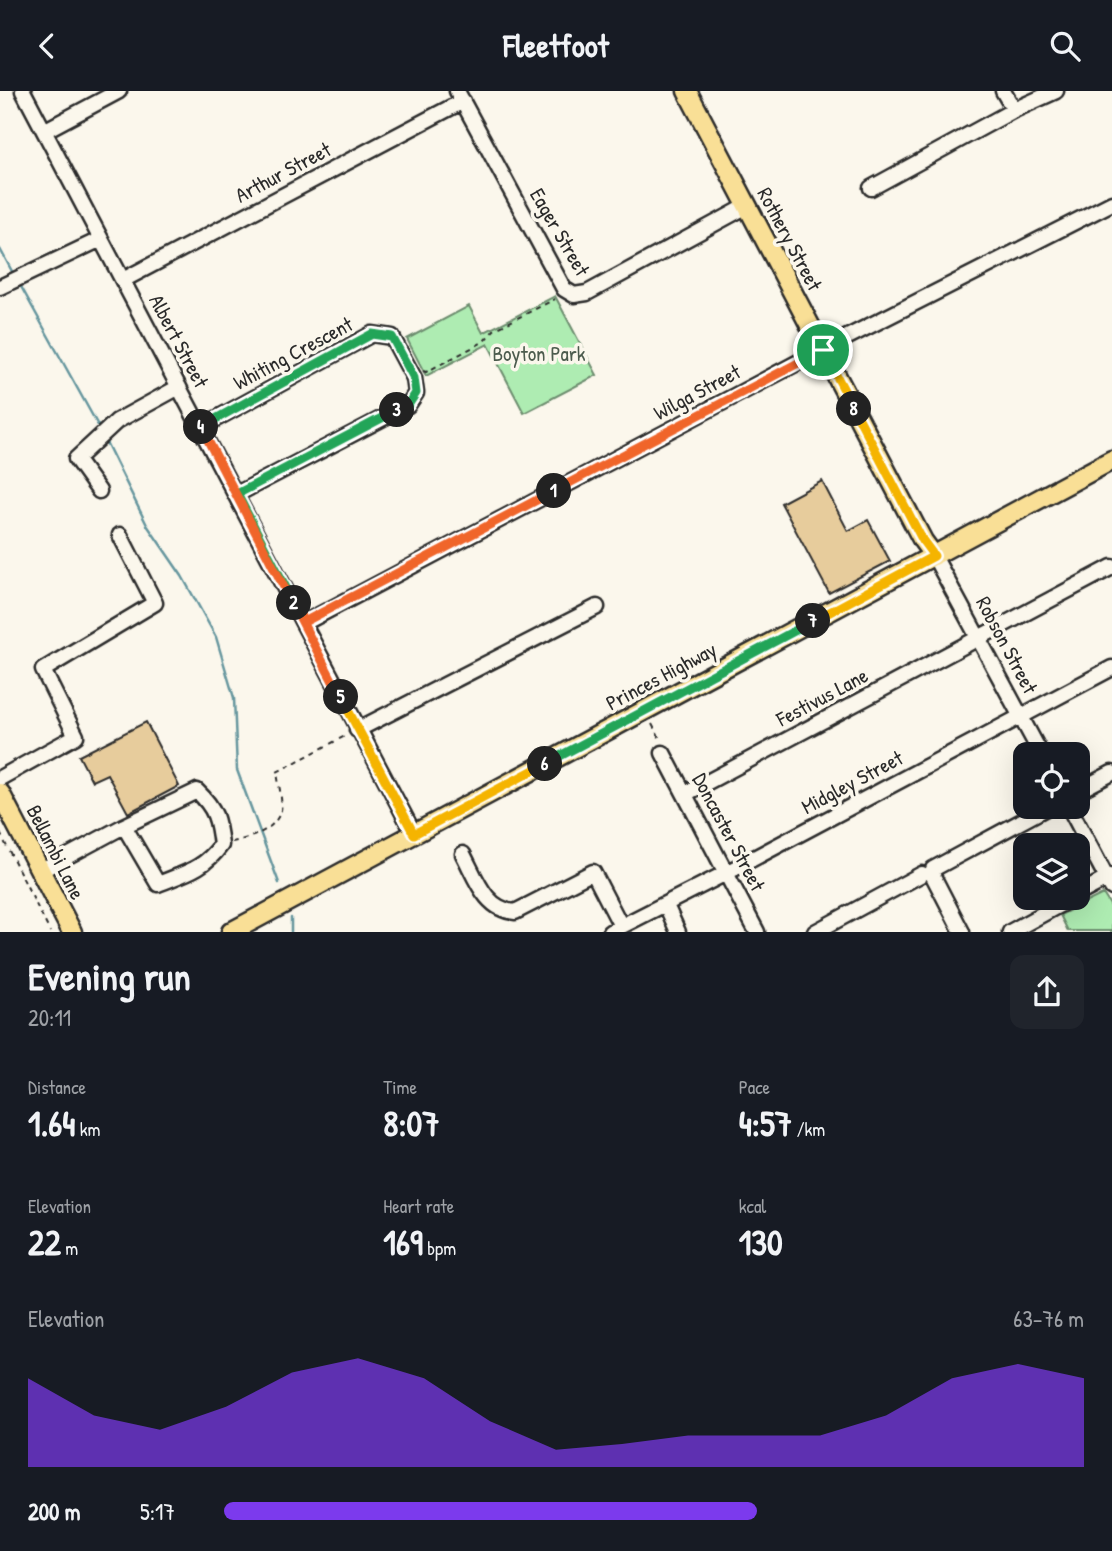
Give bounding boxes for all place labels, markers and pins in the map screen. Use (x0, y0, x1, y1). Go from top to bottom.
pin (793, 320, 853, 380)
pin: 8 (836, 391, 872, 427)
pin: 3 (380, 393, 414, 427)
pin: 4 (184, 409, 218, 445)
pin: 1 (536, 473, 572, 509)
pin: 2 (276, 585, 312, 621)
pin: 7 (796, 603, 830, 639)
pin: 5 (324, 679, 358, 715)
pin: 6 (528, 747, 562, 781)

